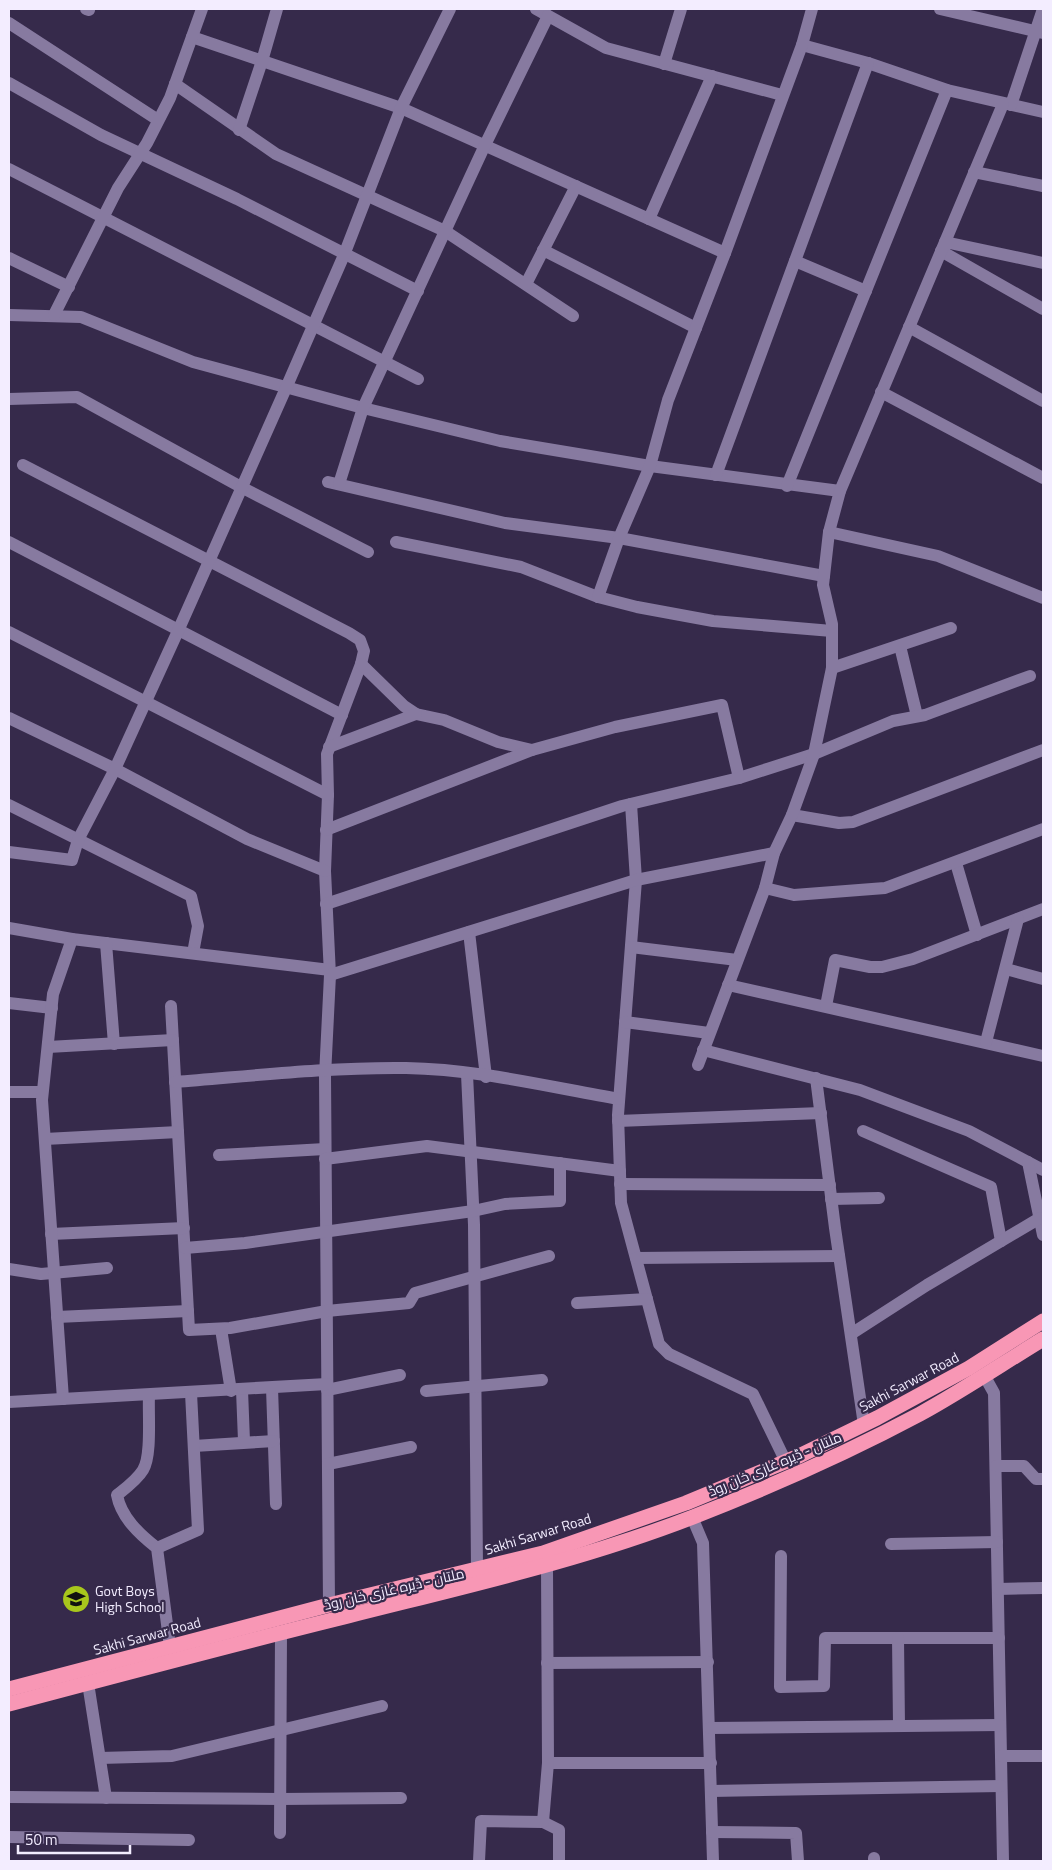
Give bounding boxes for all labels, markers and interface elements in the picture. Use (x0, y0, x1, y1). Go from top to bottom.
street label: Sakhi Sarwar Road (855, 1346, 962, 1417)
street label: ملتان - ڈیرہ غازی خان روڈ (705, 1426, 845, 1501)
street label: Sakhi Sarwar Road (482, 1507, 594, 1560)
street label: ملتان - ڈیرہ غازی خان روڈ (322, 1562, 466, 1615)
place label: Govt Boys High School (95, 1580, 165, 1617)
school or university icon: Govt Boys High School (61, 1584, 91, 1614)
street label: Sakhi Sarwar Road (91, 1611, 203, 1660)
scale bar (18, 1822, 130, 1854)
text: 50 m (25, 1828, 58, 1851)

